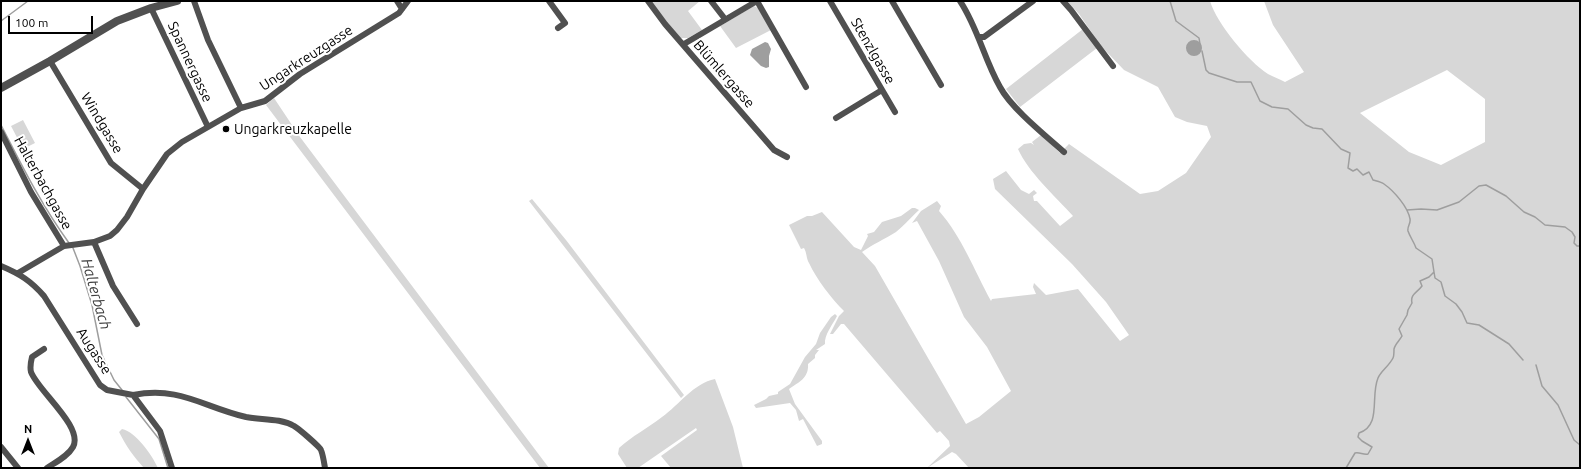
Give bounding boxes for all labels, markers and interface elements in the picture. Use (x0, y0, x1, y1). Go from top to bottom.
scale bar (10, 8, 95, 34)
street label: Stenzlgasse (847, 15, 899, 87)
text: 100 m (15, 16, 48, 29)
street label: Spannergasse (164, 19, 216, 105)
street label: Ungarkreuzgasse (256, 22, 356, 94)
street label: Blümlergasse (690, 37, 758, 111)
street label: Windgasse (77, 90, 127, 156)
place label: Ungarkreuzkapelle (234, 121, 352, 137)
marker: Ungarkreuzkapelle (221, 124, 231, 134)
street label: Halterbachgasse (10, 133, 76, 233)
water label: Halterbach (77, 256, 115, 332)
street label: Augasse (73, 325, 115, 377)
north arrow (8, 421, 48, 461)
text: N (24, 423, 32, 435)

